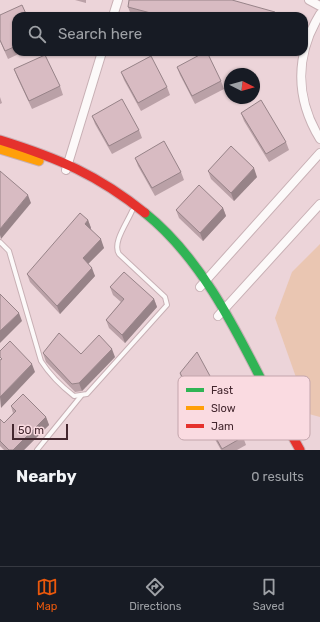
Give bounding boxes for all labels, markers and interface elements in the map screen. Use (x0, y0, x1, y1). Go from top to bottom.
search box (12, 12, 308, 56)
icon: search (26, 23, 48, 45)
text: Search here (58, 25, 142, 43)
north arrow (224, 68, 260, 104)
legend (178, 376, 310, 440)
text: Fast (211, 384, 234, 397)
text: Slow (211, 402, 236, 415)
text: Jam (211, 420, 234, 433)
scale bar (12, 422, 68, 441)
text: 50 m (18, 424, 44, 437)
text: Nearby (16, 466, 77, 486)
text: 0 results (251, 469, 304, 484)
tab: Map (36, 576, 58, 613)
tab: Directions (129, 576, 181, 613)
tab: Saved (253, 576, 284, 613)

